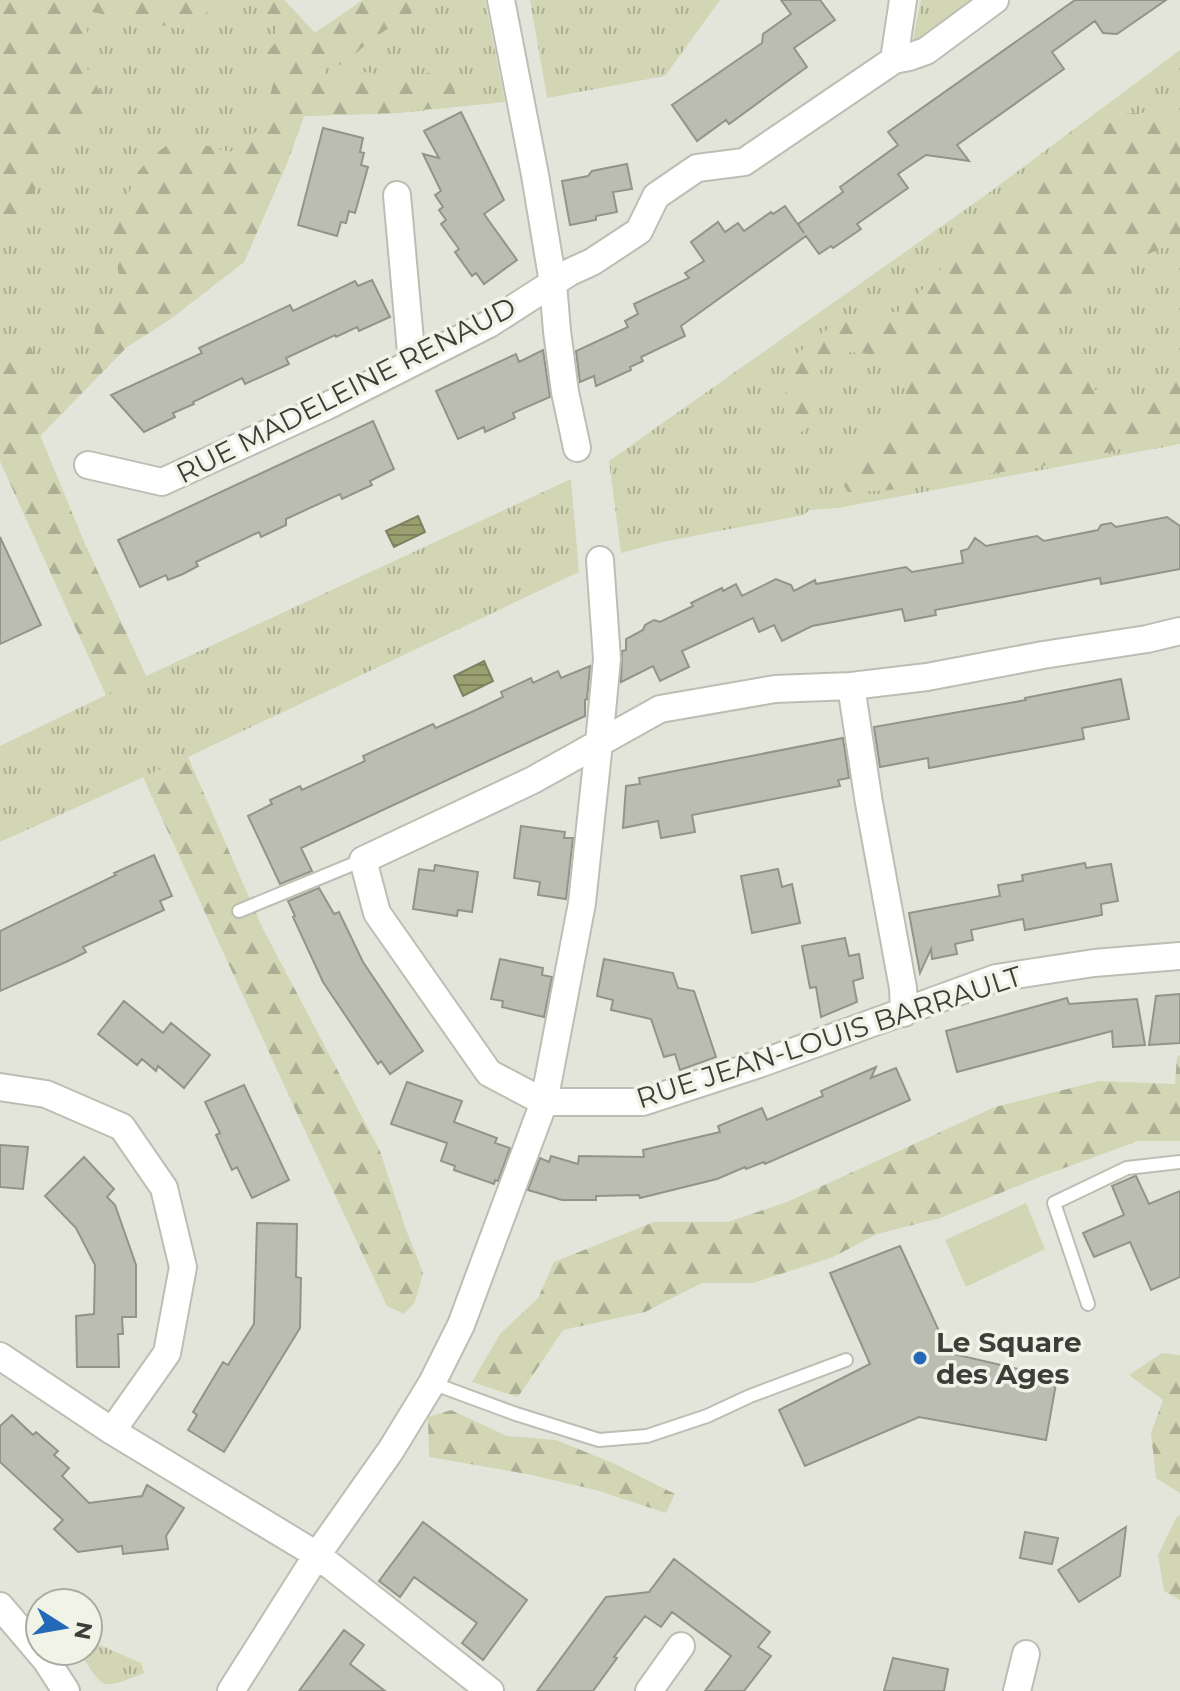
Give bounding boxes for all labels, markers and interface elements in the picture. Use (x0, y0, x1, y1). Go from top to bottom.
street label: RUE MADELEINE RENAUD (171, 289, 521, 491)
street label: RUE JEAN-LOUIS BARRAULT (632, 959, 1026, 1115)
place label: Le Square des Ages (936, 1325, 1082, 1391)
marker: Le Square des Ages (911, 1349, 929, 1367)
north arrow (24, 1587, 104, 1667)
text: N (68, 1619, 98, 1642)

